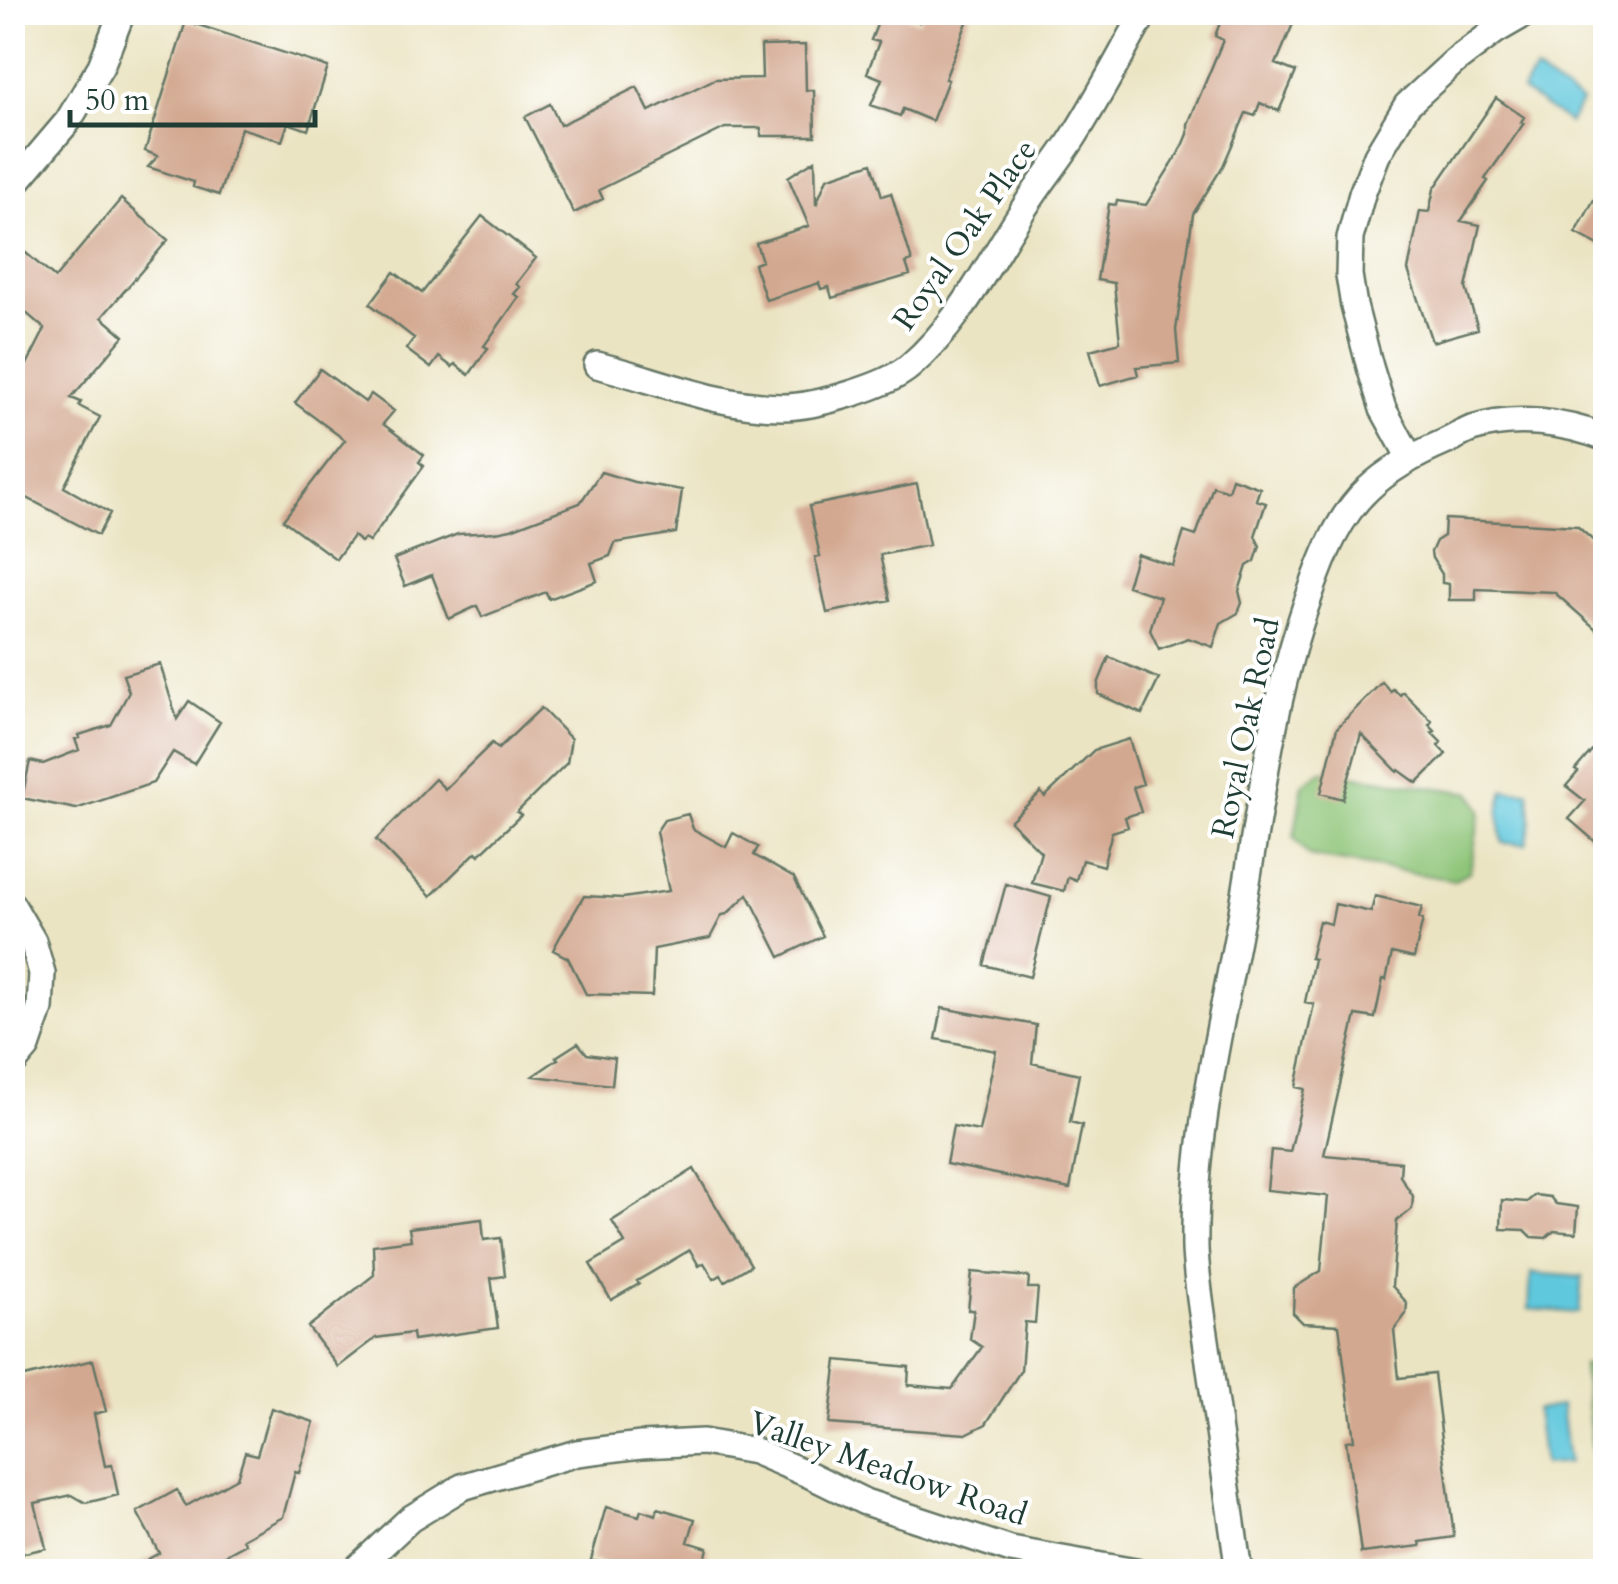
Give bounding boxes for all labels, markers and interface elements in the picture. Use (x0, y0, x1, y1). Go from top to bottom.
scale bar (70, 65, 315, 127)
text: 50 m (85, 80, 150, 121)
street label: Royal Oak Place (883, 131, 1047, 339)
street label: Royal Oak Road (1201, 614, 1291, 842)
street label: Valley Meadow Road (743, 1401, 1033, 1537)

